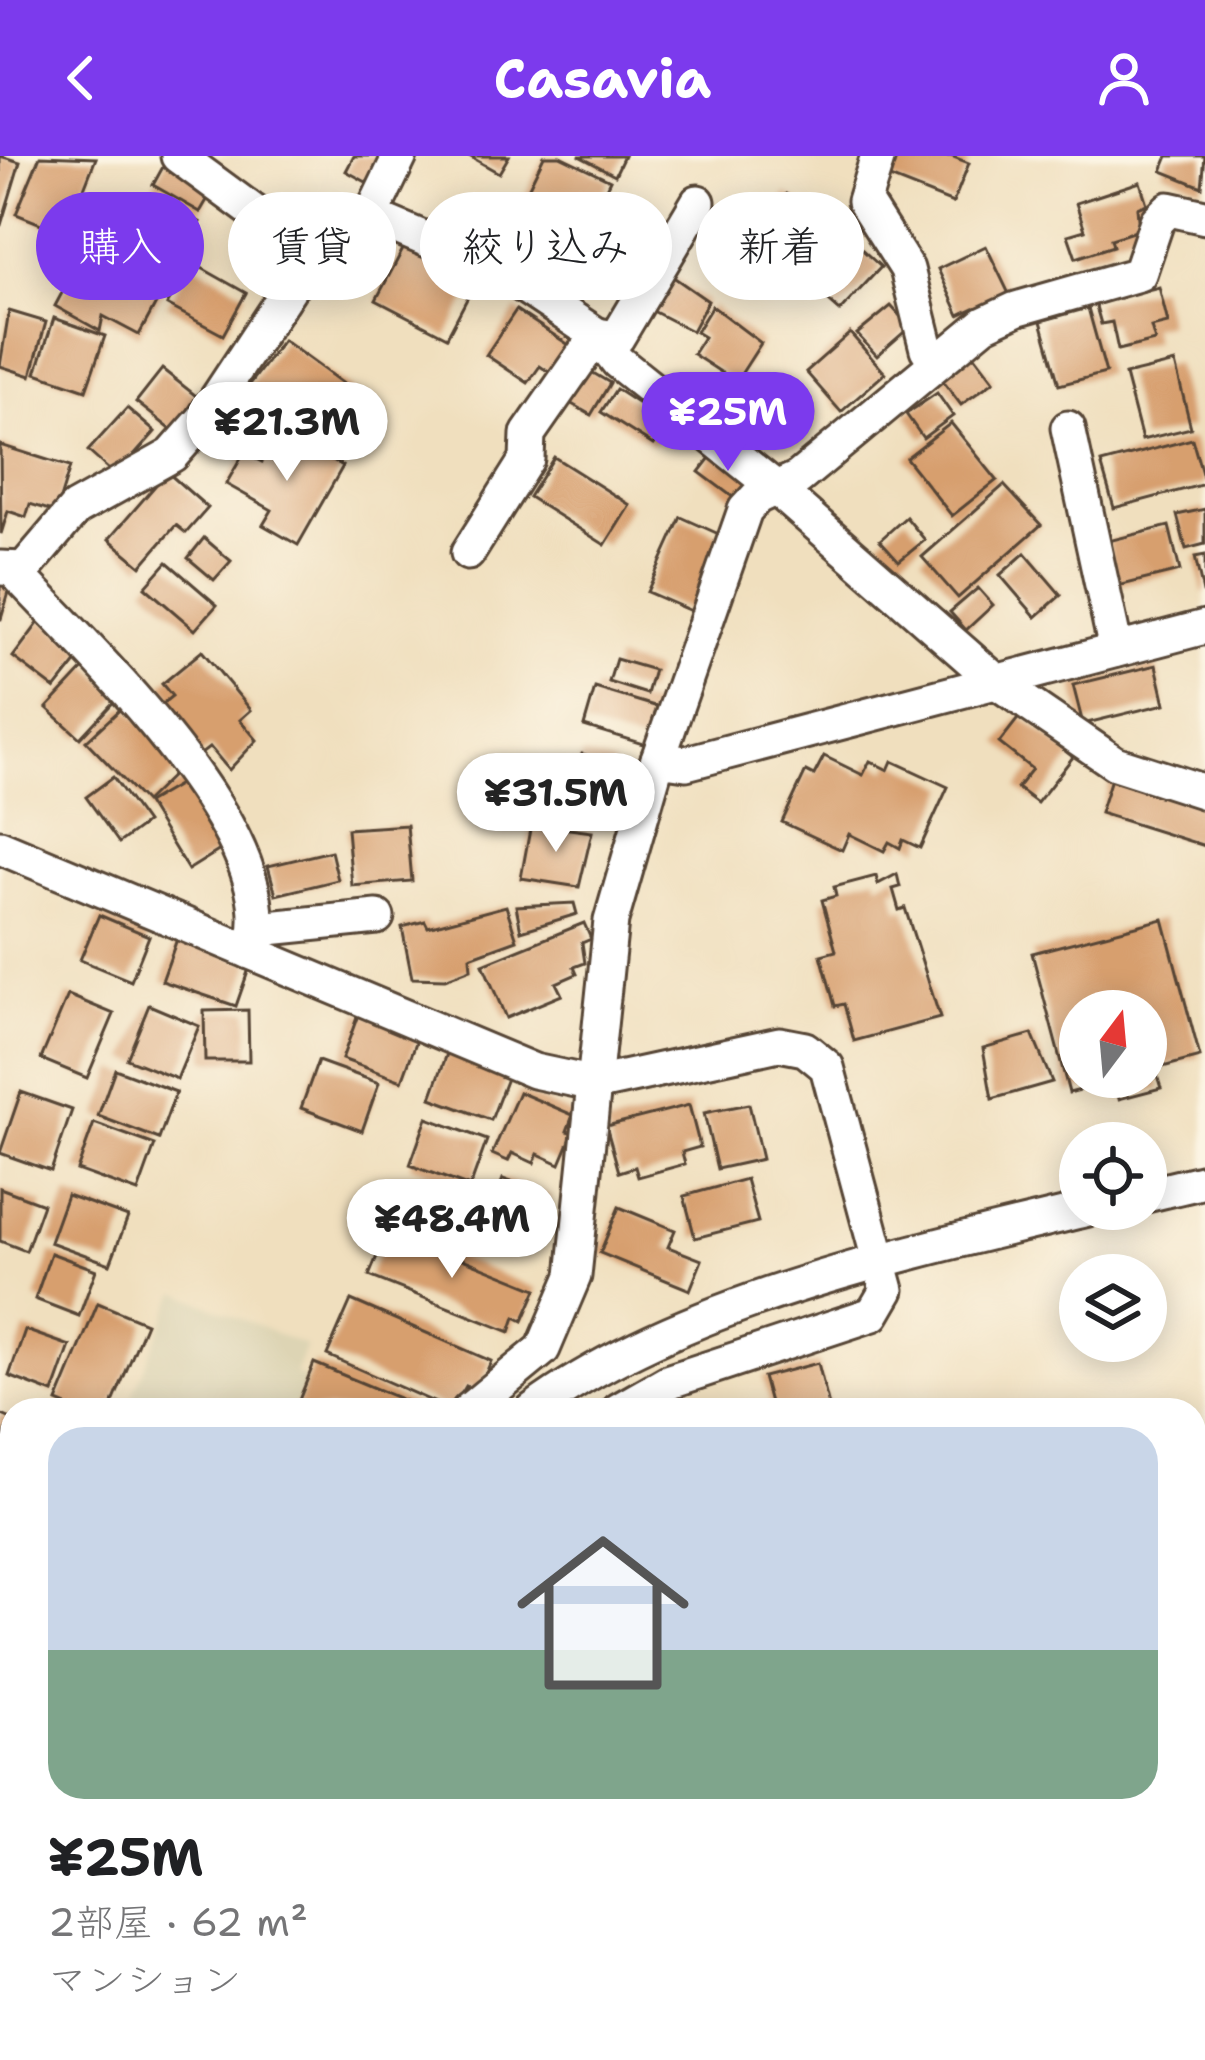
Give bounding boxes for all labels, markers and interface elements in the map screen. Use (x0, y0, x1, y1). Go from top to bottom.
text: Casavia (493, 42, 712, 114)
icon: back (48, 45, 114, 111)
icon: person (1091, 45, 1157, 111)
chip: 購入 (36, 192, 204, 300)
chip: 賃貸 (228, 192, 396, 300)
chip: 絞り込み (420, 192, 672, 300)
chip: 新着 (696, 192, 864, 300)
pin: ¥25M (657, 372, 799, 474)
pin: ¥21.3M (189, 382, 385, 484)
text: ¥25M (669, 385, 787, 437)
text: ¥21.3M (214, 395, 360, 447)
pin: ¥31.5M (458, 753, 654, 855)
text: ¥31.5M (484, 766, 628, 818)
north arrow (1059, 990, 1167, 1098)
map controls (1059, 990, 1167, 1362)
button: locate (1059, 1122, 1167, 1230)
pin: ¥48.4M (354, 1179, 550, 1281)
text: ¥48.4M (374, 1192, 530, 1244)
button: layers (1059, 1254, 1167, 1362)
icon: home (495, 1505, 711, 1721)
text: ¥25M (48, 1823, 203, 1891)
text: 2部屋 · 62 m² (48, 1896, 308, 1948)
text: マンション (48, 1953, 241, 2005)

